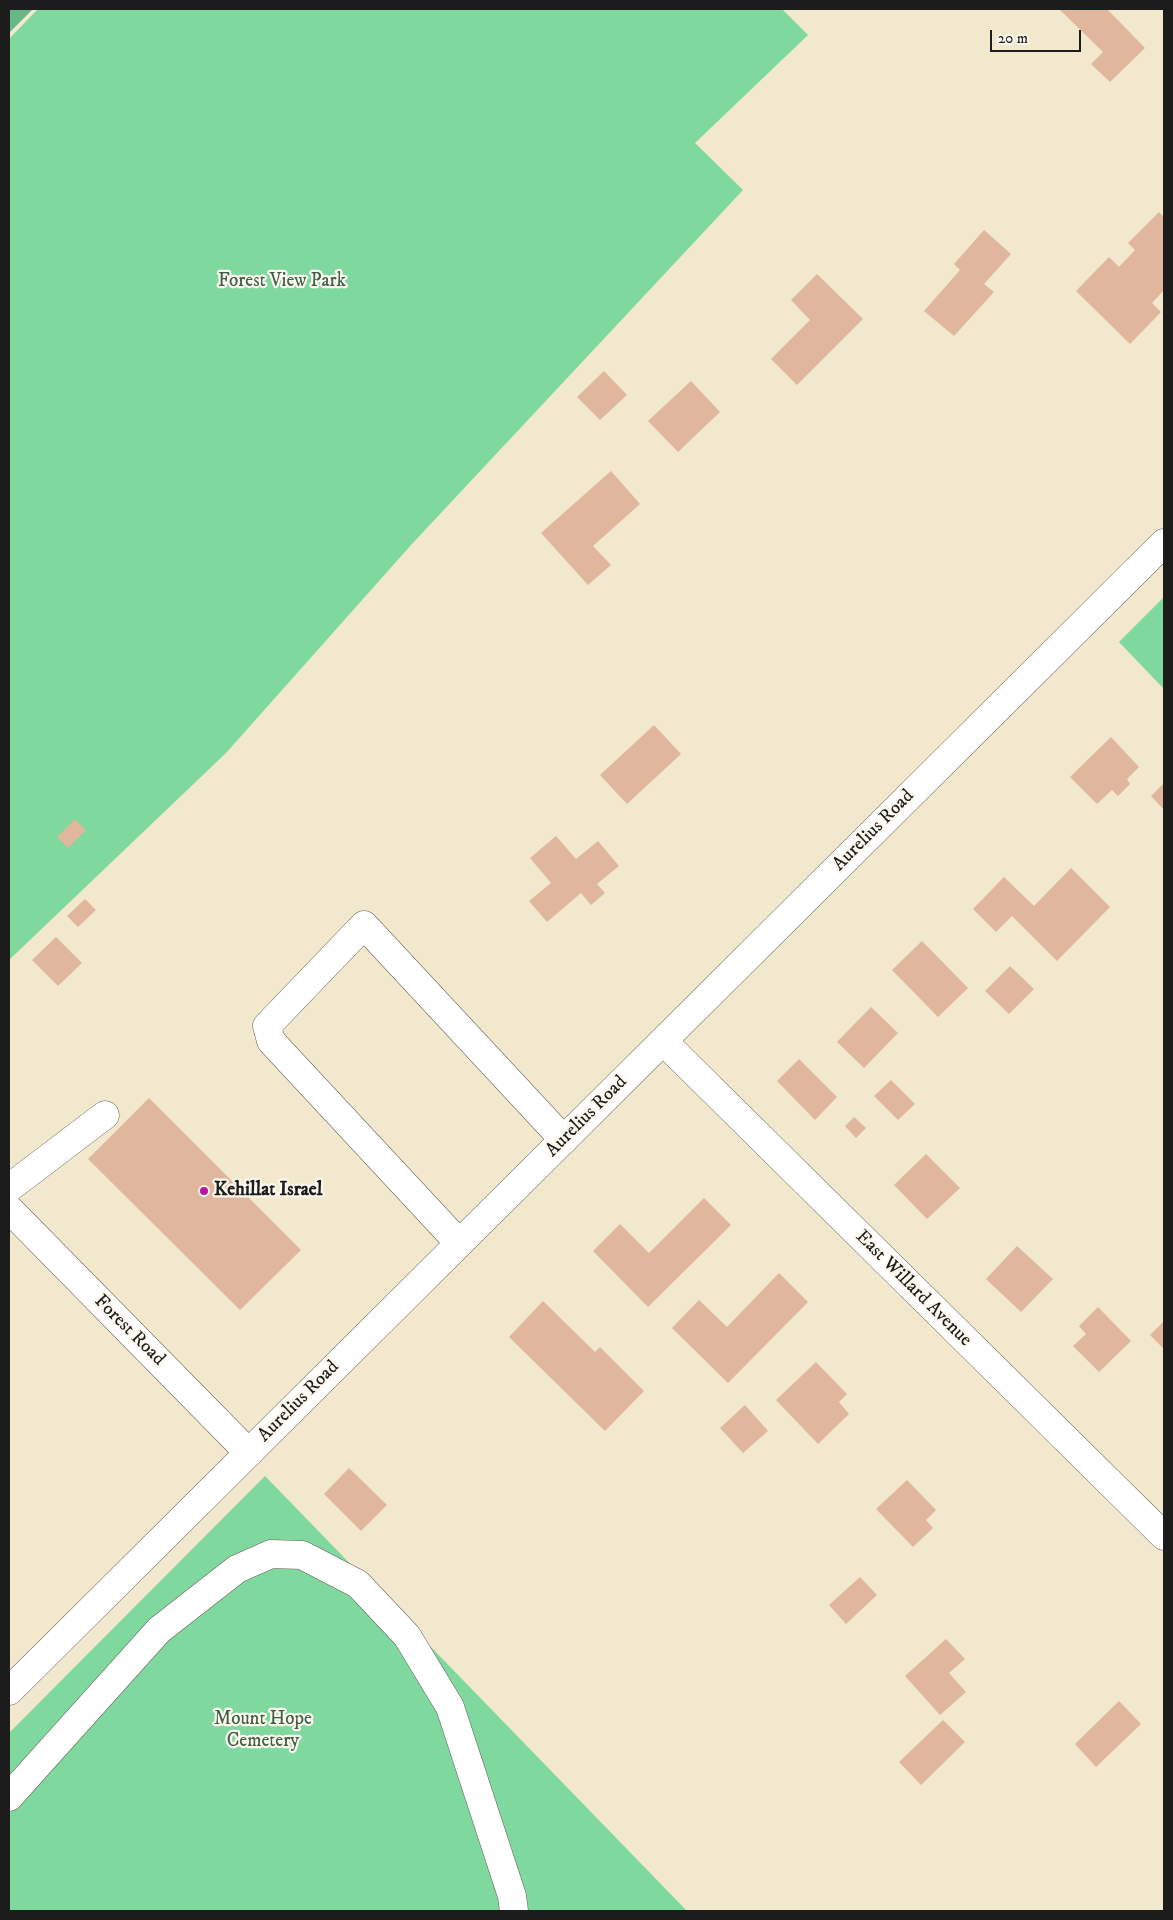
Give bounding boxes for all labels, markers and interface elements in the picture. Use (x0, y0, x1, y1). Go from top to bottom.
scale bar (993, 20, 1084, 52)
text: 20 m (998, 29, 1028, 48)
park label: Forest View Park (218, 271, 346, 293)
street label: Aurelius Road (829, 786, 919, 876)
street label: Aurelius Road (542, 1072, 632, 1162)
place label: Kehillat Israel (214, 1180, 322, 1202)
marker: Kehillat Israel (198, 1185, 210, 1197)
street label: East Willard Avenue (850, 1226, 976, 1352)
street label: Forest Road (89, 1291, 169, 1371)
street label: Aurelius Road (254, 1357, 344, 1447)
park label: Mount Hope Cemetery (214, 1709, 312, 1753)

